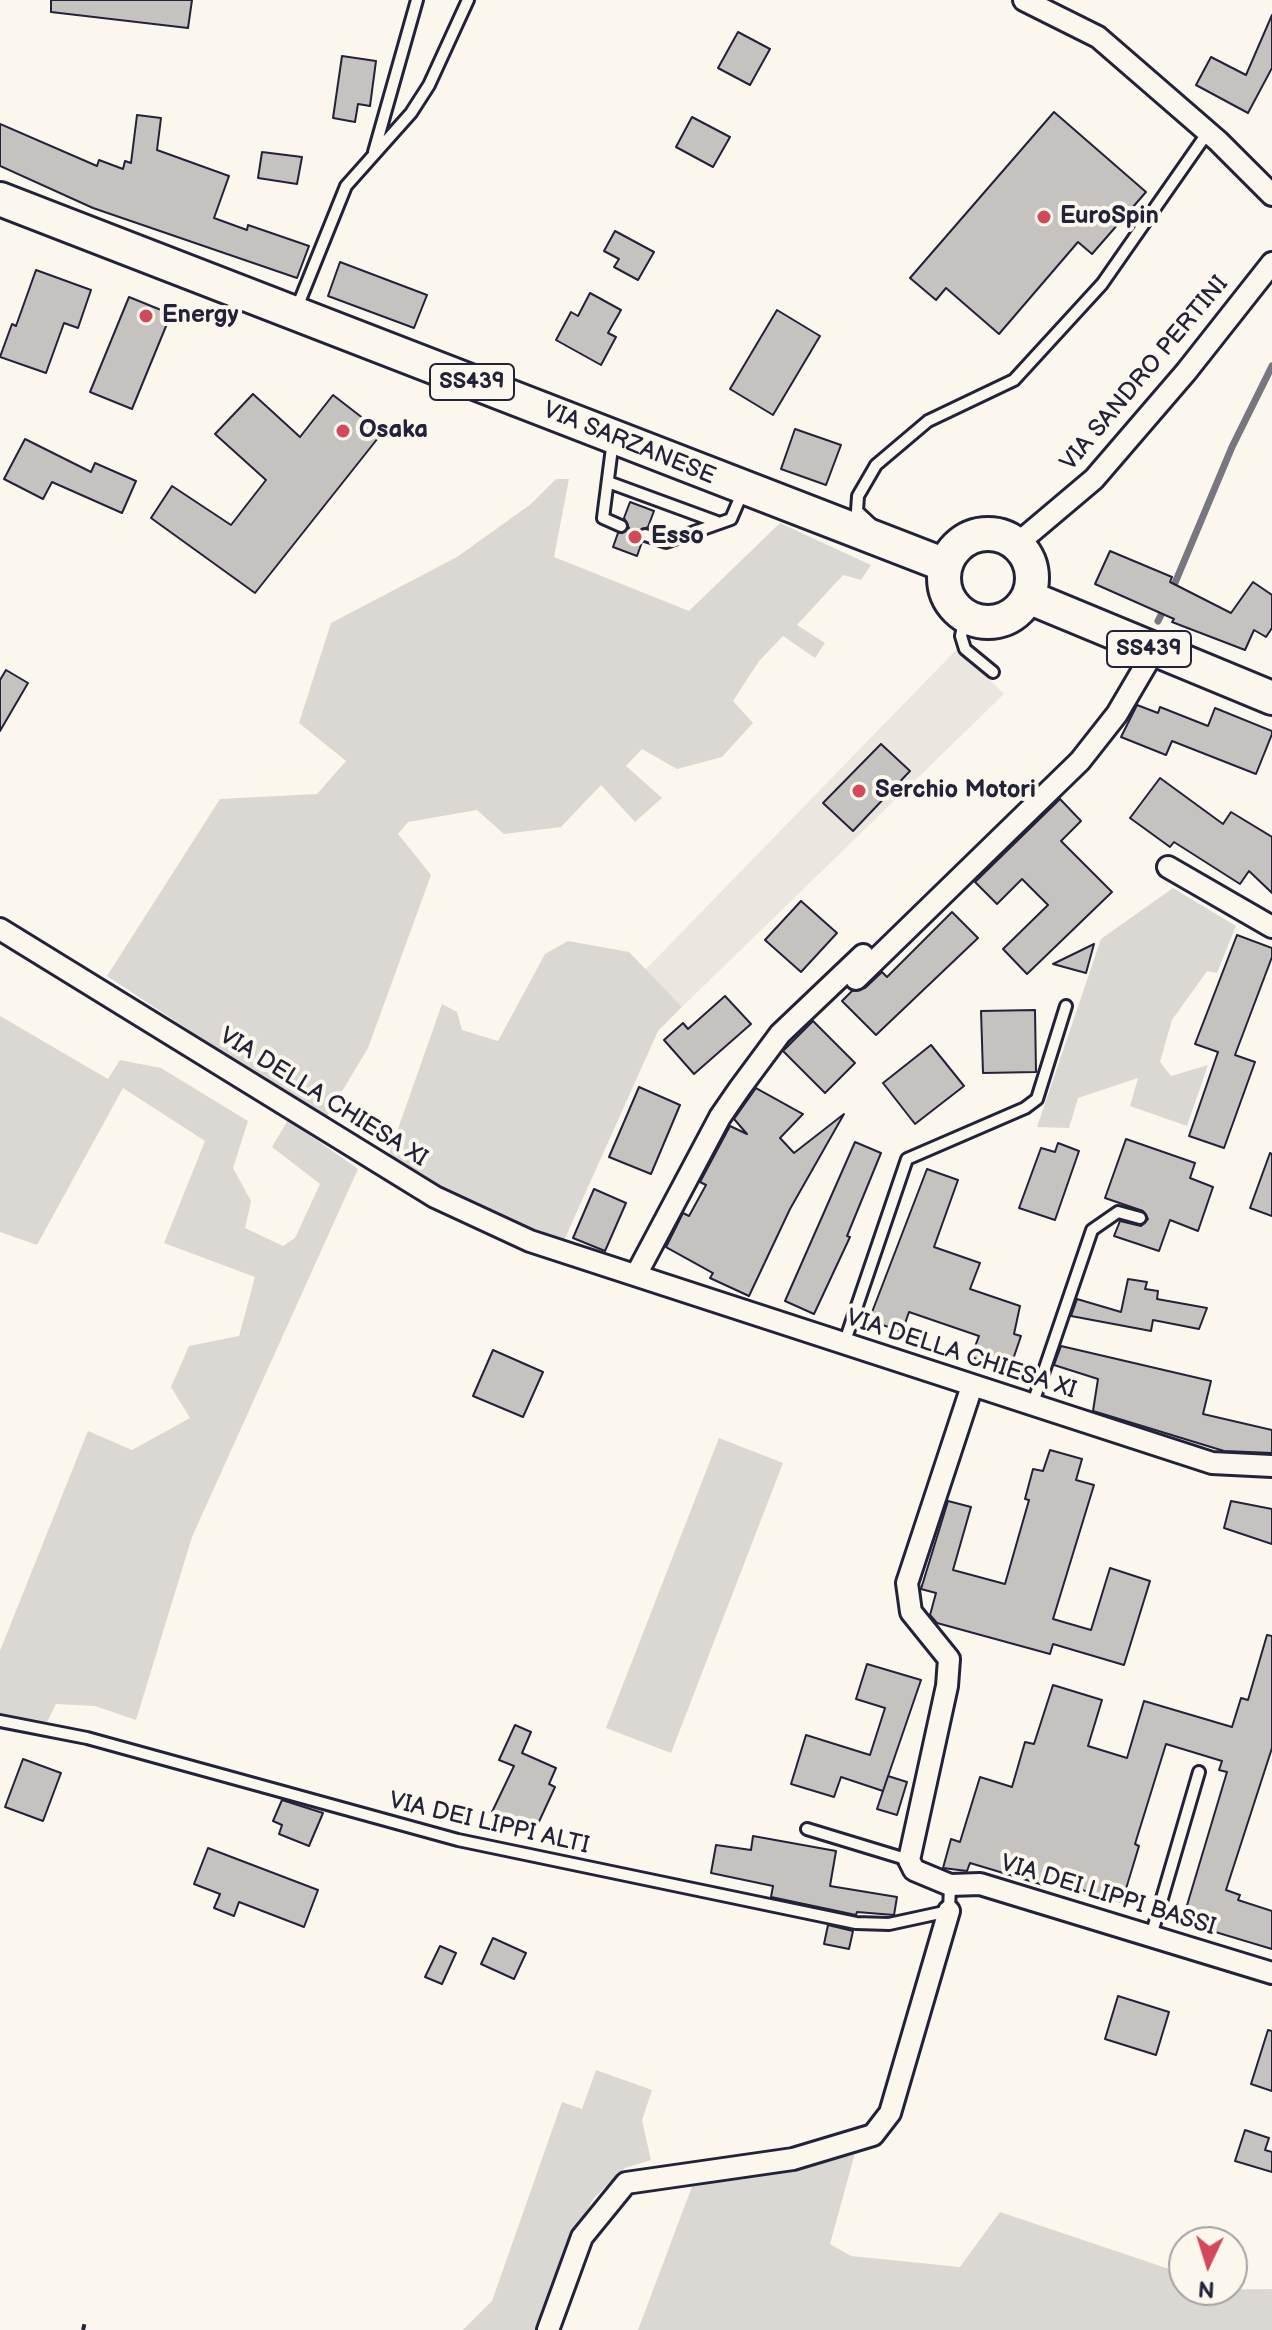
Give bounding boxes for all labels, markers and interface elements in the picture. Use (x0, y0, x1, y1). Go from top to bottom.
place label: EuroSpin (1060, 203, 1159, 231)
marker: EuroSpin (1035, 208, 1053, 226)
street label: VIA SANDRO PERTINI (1055, 271, 1235, 477)
place label: Energy (162, 302, 238, 330)
marker: Energy (137, 307, 155, 325)
road number: SS439 (430, 364, 514, 400)
street label: VIA SARZANESE (539, 396, 719, 492)
place label: Osaka (359, 417, 428, 445)
marker: Osaka (334, 422, 352, 440)
place label: Esso (651, 523, 704, 551)
marker: Esso (626, 528, 644, 546)
road number: SS439 (1107, 631, 1191, 667)
place label: Serchio Motori (875, 777, 1036, 805)
marker: Serchio Motori (850, 782, 868, 800)
street label: VIA DELLA CHIESA XI (214, 1022, 432, 1174)
street label: VIA DELLA CHIESA XI (842, 1304, 1080, 1406)
street label: VIA DEI LIPPI ALTI (386, 1787, 592, 1861)
street label: VIA DEI LIPPI BASSI (997, 1850, 1219, 1942)
north arrow (1168, 2226, 1248, 2306)
text: N (1197, 2274, 1216, 2302)

